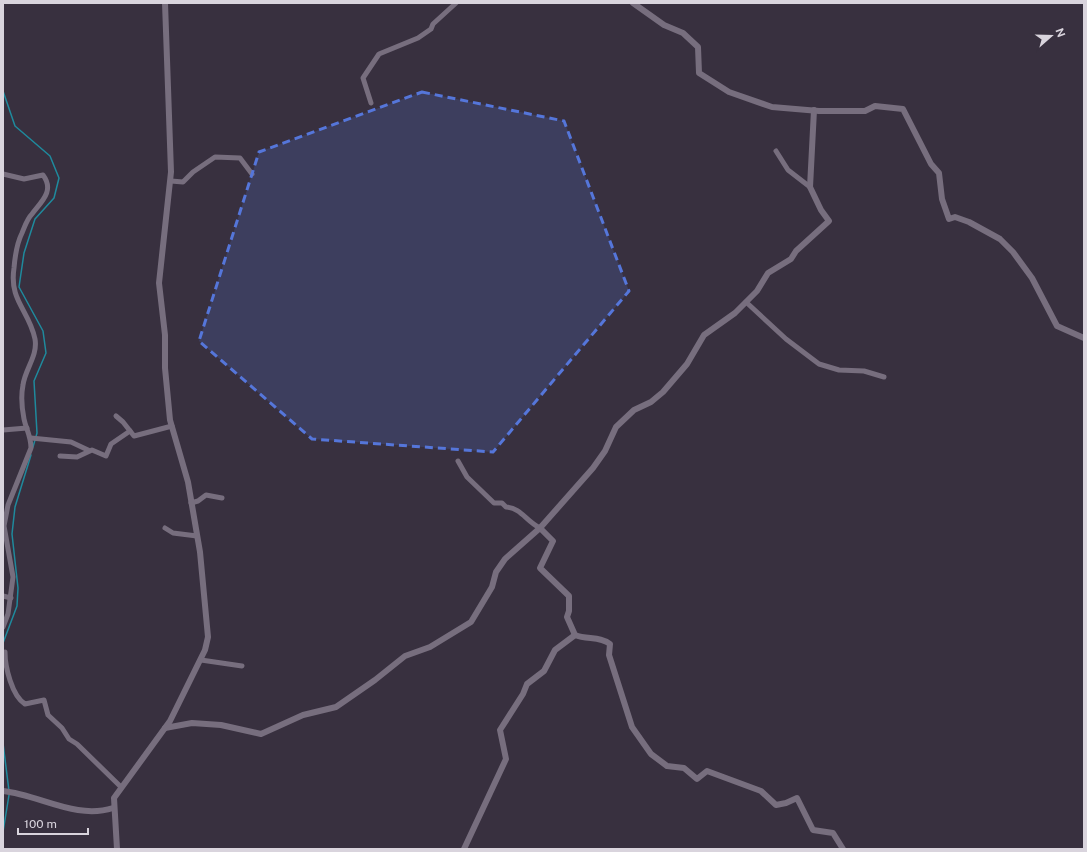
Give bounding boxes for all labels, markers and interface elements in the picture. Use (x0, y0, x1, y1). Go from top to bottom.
north arrow (1031, 16, 1071, 56)
text: N (1053, 26, 1068, 39)
scale bar (18, 810, 88, 836)
text: 100 m (24, 817, 57, 831)

